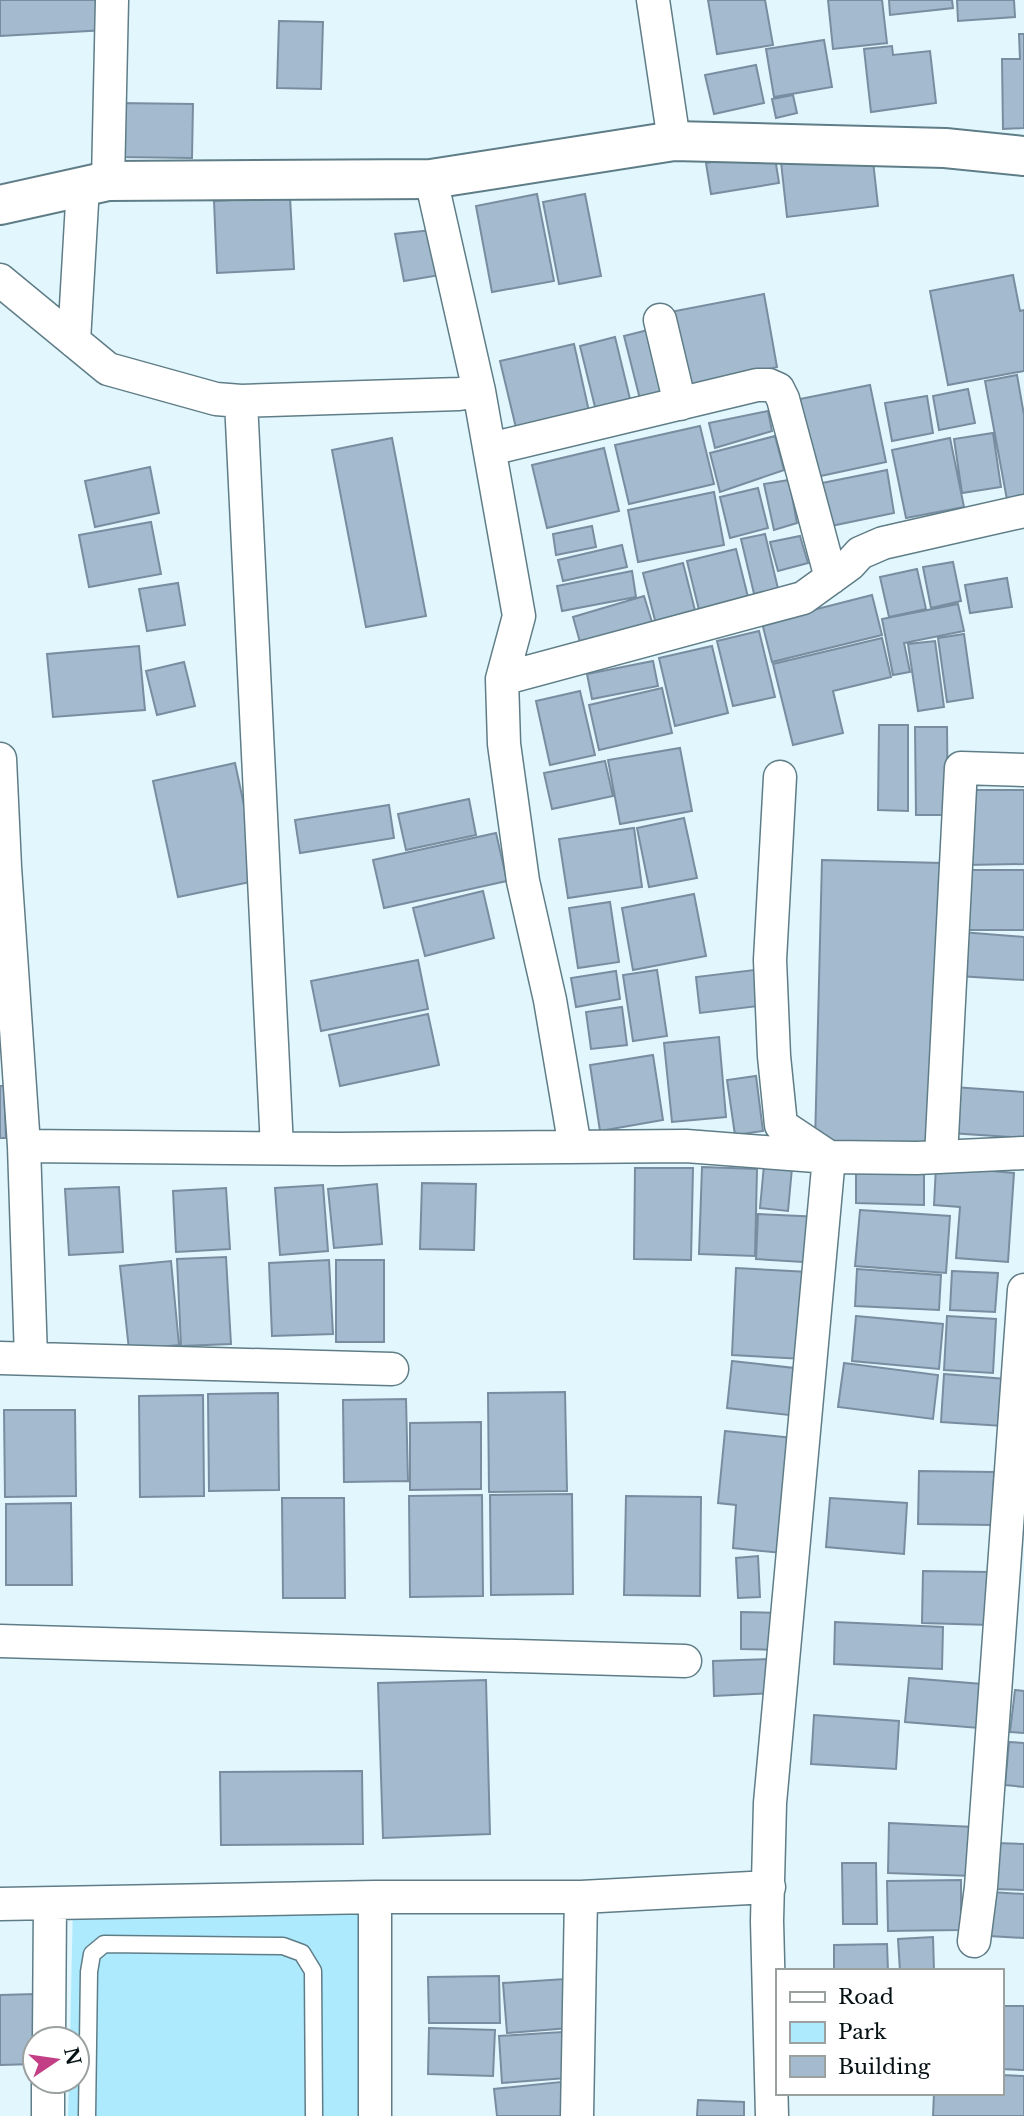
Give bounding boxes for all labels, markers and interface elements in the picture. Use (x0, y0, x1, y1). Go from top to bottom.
legend (776, 1969, 1003, 2095)
text: Road (838, 1984, 894, 2010)
text: Park (838, 2019, 887, 2045)
north arrow (21, 2025, 91, 2095)
text: N (59, 2045, 85, 2068)
text: Building (838, 2054, 931, 2080)

